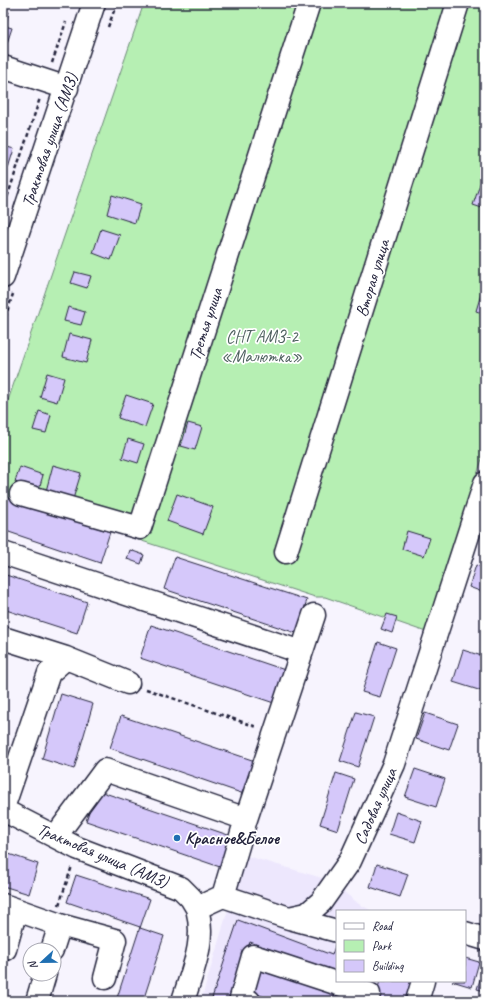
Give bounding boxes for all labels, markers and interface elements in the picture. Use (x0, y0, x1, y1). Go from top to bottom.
street label: Трактовая улица (АМЗ) (17, 69, 83, 210)
street label: Вторая улица (351, 235, 395, 319)
street label: Третья улица (184, 284, 227, 363)
park label: СНТ АМЗ-2 «Малютка» (221, 326, 303, 367)
street label: Садовая улица (349, 763, 402, 848)
street label: Трактовая улица (АМЗ) (34, 818, 173, 893)
place label: Красное&Белое (185, 828, 281, 849)
marker: Красное&Белое (172, 833, 182, 843)
legend (336, 910, 466, 982)
text: Road (372, 918, 394, 934)
text: Park (372, 938, 393, 954)
north arrow (22, 942, 62, 982)
text: N (24, 958, 40, 972)
text: Building (372, 958, 404, 974)

